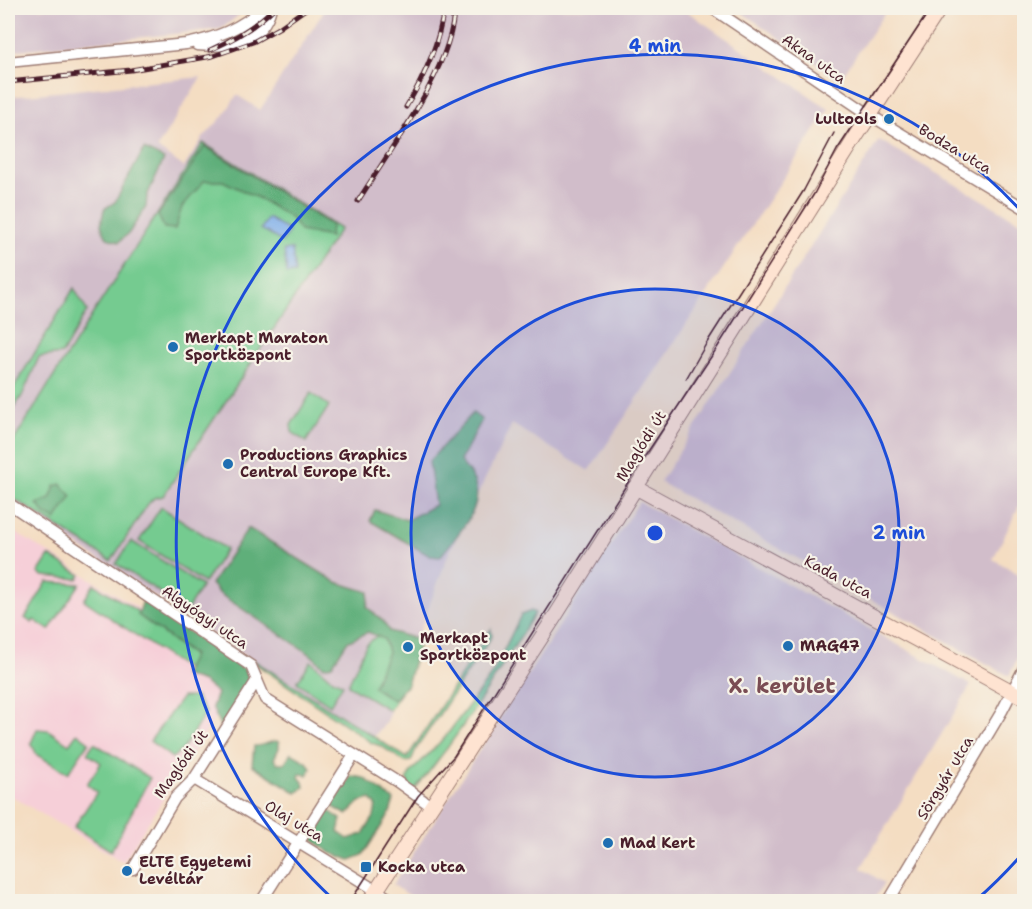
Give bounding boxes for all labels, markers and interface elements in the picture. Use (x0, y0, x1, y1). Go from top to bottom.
street label: Akna utca (778, 30, 851, 89)
text: 4 min (629, 34, 681, 58)
place label: Lultools (815, 109, 877, 129)
marker: Lultools (882, 112, 896, 126)
street label: Bodza utca (915, 119, 996, 179)
place label: Merkapt Maraton Sportközpont (185, 328, 328, 365)
marker: Merkapt Maraton Sportközpont (166, 340, 180, 354)
street label: Maglódi út (611, 407, 671, 485)
place label: Productions Graphics Central Europe Kft. (240, 445, 408, 482)
marker: Productions Graphics Central Europe Kft. (221, 457, 235, 471)
text: 2 min (873, 521, 925, 545)
centre of rings (645, 523, 665, 543)
street label: Kada utca (801, 551, 876, 603)
street label: Algyógyi utca (158, 581, 253, 654)
place label: Merkapt Sportközpont (420, 628, 526, 665)
place label: MAG47 (800, 636, 860, 656)
marker: MAG47 (781, 639, 795, 653)
marker: Merkapt Sportközpont (401, 640, 415, 654)
district label: X. kerület (729, 672, 835, 700)
street label: Maglódi út (149, 726, 213, 802)
street label: Sörgyár utca (912, 732, 978, 823)
street label: Olaj utca (261, 796, 328, 847)
place label: Mad Kert (620, 833, 695, 853)
marker: Mad Kert (601, 836, 615, 850)
place label: ELTE Egyetemi Levéltár (139, 852, 251, 889)
place label: Kocka utca (378, 857, 466, 877)
marker: Kocka utca (359, 860, 373, 874)
marker: ELTE Egyetemi Levéltár (120, 864, 134, 878)

